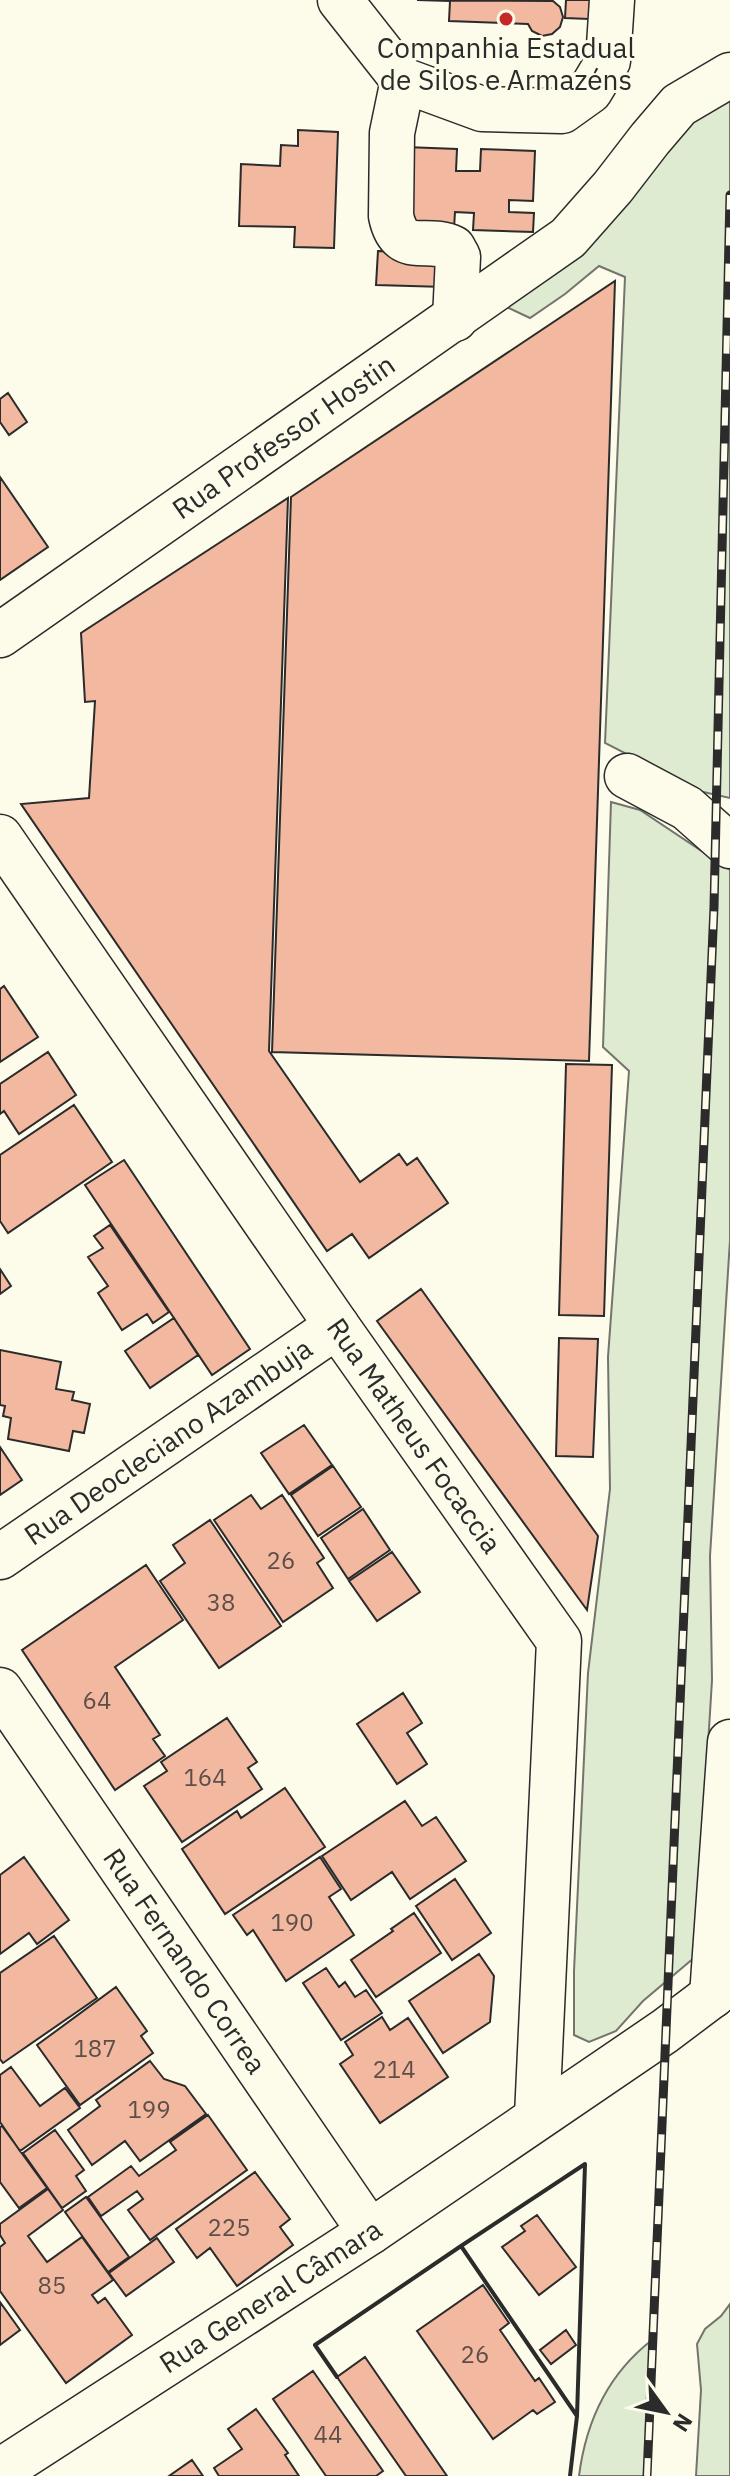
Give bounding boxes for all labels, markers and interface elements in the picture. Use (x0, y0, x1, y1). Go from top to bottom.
marker: Companhia Estadual de Silos e Armazéns (497, 10, 515, 28)
place label: Companhia Estadual de Silos e Armazéns (377, 29, 635, 98)
street label: Rua Professor Hostin (165, 346, 402, 527)
street label: Rua Matheus Focaccia (319, 1310, 510, 1560)
street label: Rua Deocleciano Azambuja (17, 1329, 319, 1553)
house number: 26 (267, 1544, 295, 1576)
house number: 38 (207, 1586, 235, 1618)
house number: 64 (83, 1684, 111, 1716)
house number: 164 (183, 1761, 227, 1793)
street label: Rua Fernando Correa (95, 1841, 275, 2081)
house number: 190 (270, 1906, 314, 1938)
house number: 187 (73, 2032, 117, 2064)
house number: 214 (372, 2053, 416, 2085)
house number: 199 (127, 2093, 171, 2125)
street label: Rua General Câmara (152, 2210, 389, 2381)
house number: 225 (207, 2211, 251, 2243)
house number: 85 (38, 2269, 66, 2301)
house number: 26 (461, 2338, 489, 2370)
north arrow (626, 2372, 706, 2452)
text: N (667, 2409, 700, 2438)
house number: 44 (314, 2418, 342, 2450)

